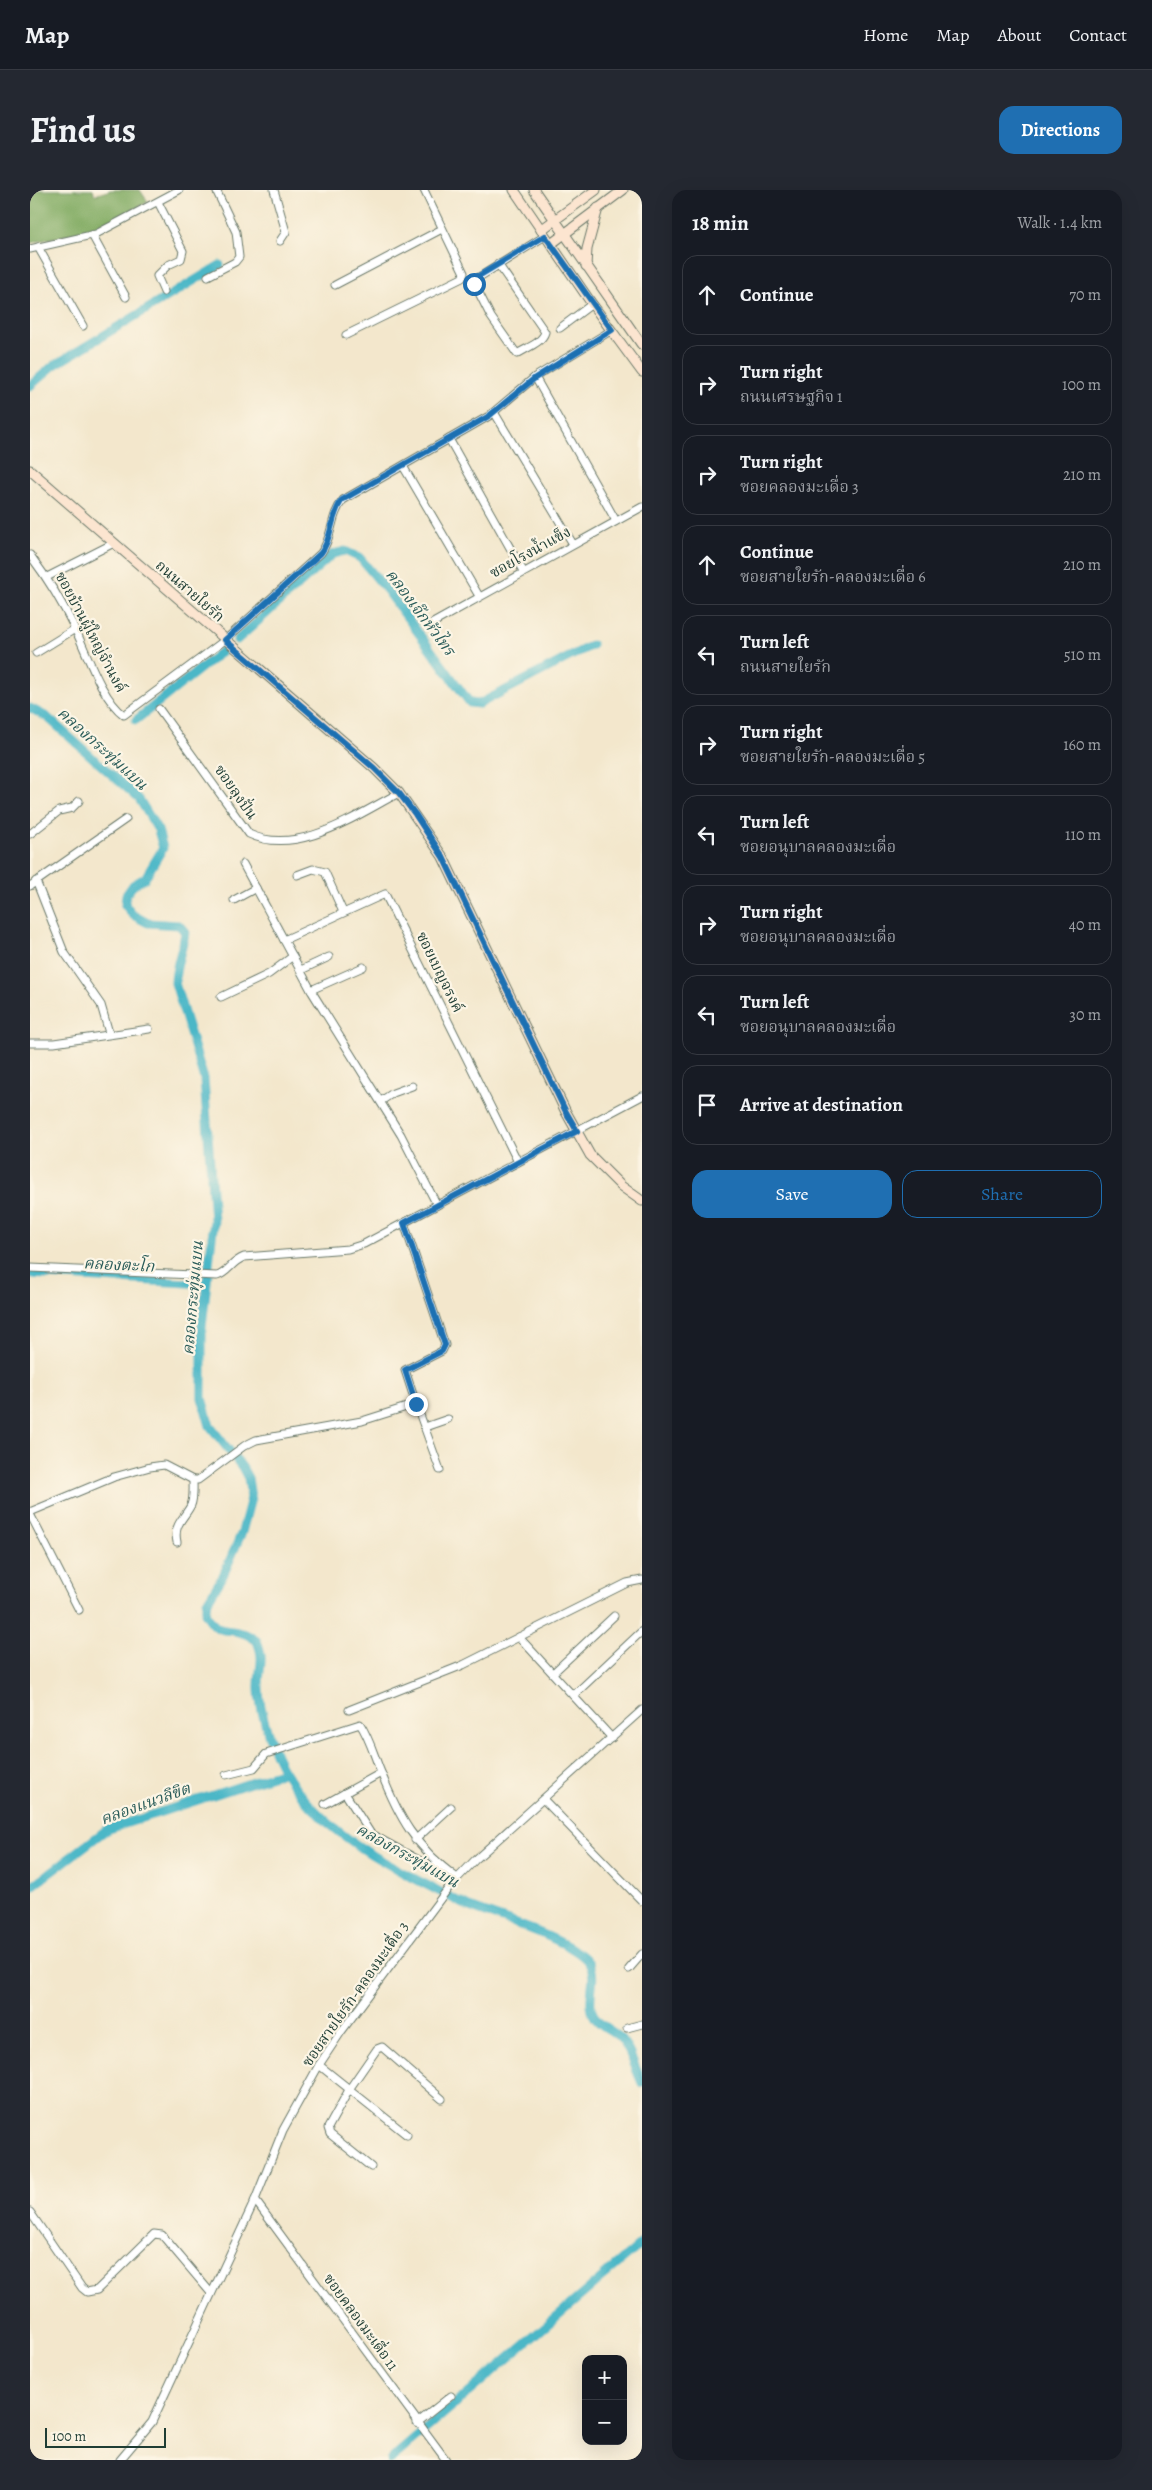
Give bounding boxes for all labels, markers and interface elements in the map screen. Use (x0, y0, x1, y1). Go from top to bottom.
text: Map (25, 19, 69, 51)
text: Home (863, 23, 908, 47)
text: Map (936, 23, 969, 47)
text: About (997, 23, 1041, 47)
text: Contact (1069, 23, 1127, 47)
text: Find us (30, 106, 136, 154)
button: Directions (999, 106, 1122, 154)
text: 18 min (692, 209, 749, 237)
text: Walk · 1.4 km (1018, 212, 1102, 234)
route start (463, 273, 486, 296)
icon: ahead (693, 281, 721, 309)
text: Continue (740, 282, 814, 308)
text: 70 m (1069, 284, 1101, 306)
text: Turn right (740, 359, 822, 385)
icon: right (693, 371, 721, 399)
text: 100 m (1062, 374, 1101, 396)
text: ถนนเศรษฐกิจ 1 (740, 386, 843, 408)
text: Turn right (740, 449, 822, 475)
icon: right (693, 461, 721, 489)
text: 210 m (1063, 464, 1101, 486)
text: ซอยคลองมะเดื่อ 3 (740, 476, 859, 498)
street label: ซอยโรงน้ำแข็ง (485, 521, 574, 583)
text: Continue (740, 539, 814, 565)
icon: ahead (693, 551, 721, 579)
text: 210 m (1063, 554, 1101, 576)
street label: ถนนสายใยรัก (151, 555, 229, 627)
water label: คลองเจ๊กหัวไทร (380, 564, 462, 662)
text: ซอยสายใยรัก-คลองมะเดื่อ 6 (740, 566, 926, 588)
street label: ซอยบ้านผู้ใหญ่จำนงค์ (51, 568, 132, 696)
text: Turn left (740, 629, 809, 655)
icon: left (693, 641, 721, 669)
text: 510 m (1064, 644, 1101, 666)
text: ถนนสายใยรัก (740, 656, 831, 678)
water label: คลองกระทุ่มแบน (52, 702, 152, 795)
text: Turn right (740, 719, 822, 745)
icon: right (693, 731, 721, 759)
text: 160 m (1063, 734, 1101, 756)
text: ซอยสายใยรัก-คลองมะเดื่อ 5 (740, 746, 925, 768)
street label: ซอยลุงปั่น (209, 760, 263, 824)
text: Turn left (740, 809, 809, 835)
icon: left (693, 821, 721, 849)
text: 110 m (1065, 824, 1101, 846)
text: ซอยอนุบาลคลองมะเดื่อ (740, 836, 896, 858)
text: Turn right (740, 899, 822, 925)
icon: right (693, 911, 721, 939)
text: 40 m (1069, 914, 1101, 936)
text: ซอยอนุบาลคลองมะเดื่อ (740, 926, 896, 948)
street label: ซอยเบญจรงค์ (412, 928, 468, 1016)
text: Turn left (740, 989, 809, 1015)
icon: left (693, 1001, 721, 1029)
text: 30 m (1069, 1004, 1101, 1026)
text: ซอยอนุบาลคลองมะเดื่อ (740, 1016, 896, 1038)
icon: arrive (693, 1091, 721, 1119)
text: Arrive at destination (740, 1092, 903, 1118)
button: Save (692, 1170, 892, 1218)
button: Share (902, 1170, 1102, 1218)
water label: คลองกระทุ่มแบน (177, 1240, 209, 1356)
water label: คลองตะโก (83, 1251, 156, 1278)
route end (405, 1393, 428, 1416)
water label: คลองแนวลิขิต (97, 1777, 194, 1830)
water label: คลองกระทุ่มแบน (352, 1819, 463, 1893)
street label: ซอยสายใยรัก-คลองมะเดื่อ 3 (296, 1917, 413, 2071)
street label: ซอยคลองมะเดื่อ 11 (319, 2269, 404, 2374)
map controls (582, 2355, 627, 2445)
button: + (582, 2355, 627, 2400)
button: − (582, 2400, 627, 2445)
scale bar (45, 2425, 166, 2448)
text: 100 m (52, 2427, 86, 2446)

